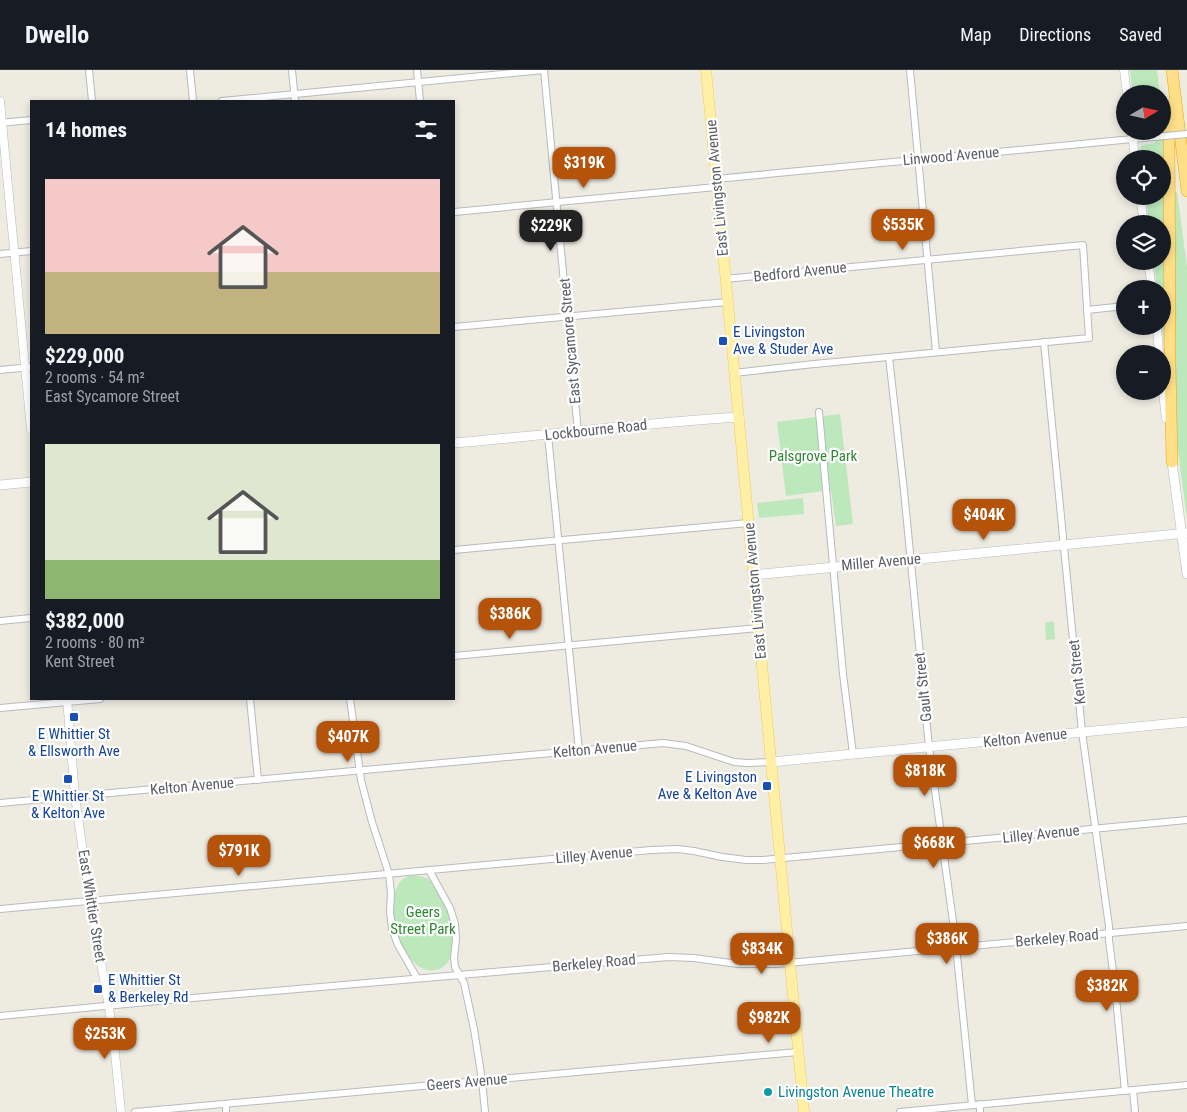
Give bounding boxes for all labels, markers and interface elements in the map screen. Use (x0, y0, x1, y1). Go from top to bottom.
text: Dwello (25, 21, 89, 49)
text: Map (960, 24, 991, 45)
text: Directions (1019, 24, 1091, 45)
text: Saved (1119, 24, 1162, 45)
north arrow (1116, 85, 1171, 140)
map controls (1116, 85, 1171, 400)
icon: filters (412, 116, 440, 144)
text: 14 homes (45, 118, 127, 142)
street label: East Livingston Avenue (702, 119, 732, 257)
street label: Linwood Avenue (902, 143, 1000, 169)
pin: $319K (549, 146, 619, 189)
button: locate (1116, 150, 1171, 205)
text: $319K (563, 153, 605, 172)
pin: $535K (868, 208, 938, 251)
pin: $229K (516, 210, 586, 252)
icon: home (198, 212, 288, 302)
text: $535K (882, 215, 924, 234)
button: layers (1116, 215, 1171, 270)
text: $229K (530, 216, 572, 235)
street label: Bedford Avenue (753, 258, 847, 286)
street label: East Sycamore Street (556, 277, 584, 405)
button: + (1116, 280, 1171, 335)
place label: E Livingston Ave & Studer Ave (733, 323, 833, 358)
marker: E Livingston Ave & Studer Ave (717, 335, 729, 347)
text: $229,000 (45, 344, 124, 368)
button: − (1116, 345, 1171, 400)
text: 2 rooms · 54 m² (45, 368, 145, 387)
text: East Sycamore Street (45, 387, 180, 406)
street label: Lockbourne Road (544, 416, 648, 444)
park label: Palsgrove Park (769, 447, 857, 465)
icon: home (198, 477, 288, 567)
pin: $404K (949, 498, 1019, 541)
text: $404K (963, 505, 1005, 524)
street label: East Livingston Avenue (740, 522, 770, 660)
street label: Miller Avenue (840, 550, 922, 574)
pin: $386K (475, 598, 545, 640)
text: $386K (489, 604, 531, 623)
text: $382,000 (45, 609, 124, 633)
text: 2 rooms · 80 m² (45, 633, 145, 652)
street label: Kent Street (1065, 639, 1089, 705)
street label: Gault Street (910, 651, 936, 723)
text: Kent Street (45, 652, 115, 671)
marker: E Whittier St & Ellsworth Ave (68, 711, 80, 723)
pin: $407K (313, 720, 383, 763)
place label: E Whittier St & Ellsworth Ave (28, 725, 120, 760)
street label: Kelton Avenue (982, 725, 1068, 751)
text: $407K (327, 727, 369, 746)
street label: Kelton Avenue (552, 736, 638, 762)
pin: $818K (890, 754, 960, 797)
text: $818K (904, 761, 946, 780)
place label: E Livingston Ave & Kelton Ave (658, 768, 757, 803)
marker: E Whittier St & Kelton Ave (62, 773, 74, 785)
street label: Kelton Avenue (149, 773, 235, 799)
marker: E Livingston Ave & Kelton Ave (761, 780, 773, 792)
place label: E Whittier St & Kelton Ave (31, 787, 105, 822)
street label: Lilley Avenue (1002, 821, 1080, 847)
pin: $668K (899, 826, 969, 869)
text: $668K (913, 833, 955, 852)
pin: $791K (204, 834, 274, 877)
text: $791K (218, 841, 260, 860)
street label: Lilley Avenue (555, 843, 633, 867)
street label: East Whittier Street (74, 848, 110, 964)
park label: Geers Street Park (390, 903, 456, 938)
pin: $386K (912, 922, 982, 965)
street label: Berkeley Road (1015, 925, 1099, 951)
text: $386K (926, 929, 968, 948)
pin: $834K (727, 932, 797, 975)
text: $834K (741, 939, 783, 958)
street label: Berkeley Road (552, 950, 636, 976)
pin: $382K (1072, 970, 1142, 1012)
place label: E Whittier St & Berkeley Rd (108, 971, 189, 1006)
text: $382K (1086, 976, 1128, 995)
marker: E Whittier St & Berkeley Rd (92, 983, 104, 995)
pin: $982K (734, 1002, 804, 1044)
text: $982K (748, 1008, 790, 1027)
pin: $253K (70, 1018, 140, 1060)
text: $253K (84, 1024, 126, 1043)
street label: Geers Avenue (426, 1070, 508, 1094)
place label: Livingston Avenue Theatre (778, 1083, 934, 1101)
marker: Livingston Avenue Theatre (762, 1086, 774, 1098)

